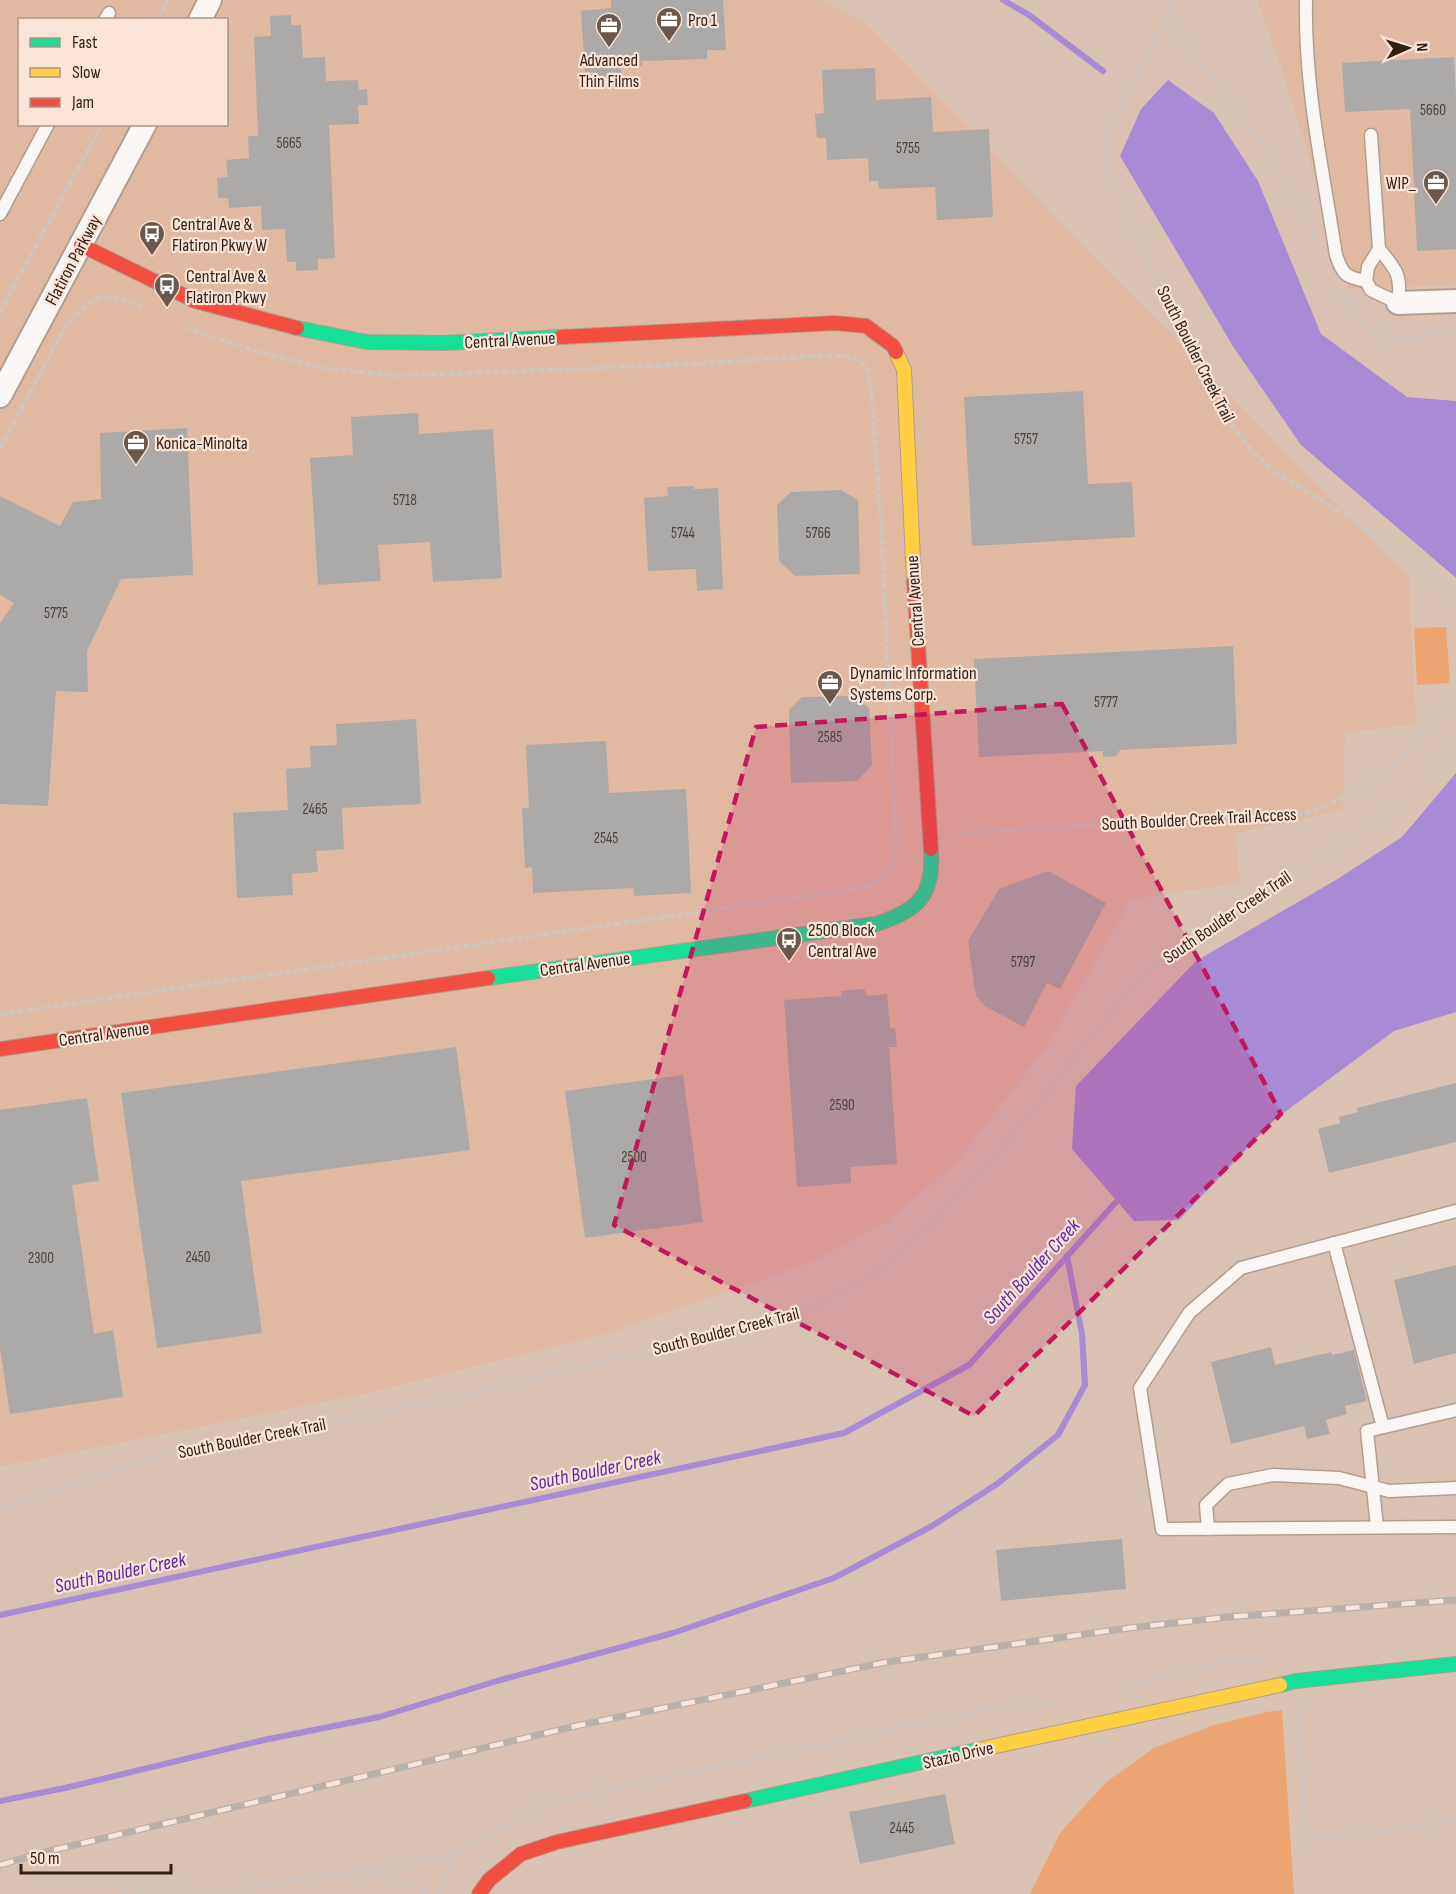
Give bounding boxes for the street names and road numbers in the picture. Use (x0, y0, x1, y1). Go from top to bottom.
street label: Flatiron Parkway (41, 212, 106, 309)
street label: South Boulder Creek Trail (1152, 283, 1239, 426)
street label: Central Avenue (464, 328, 556, 353)
street label: Central Avenue (902, 555, 929, 647)
street label: South Boulder Creek Trail Access (1101, 804, 1297, 835)
street label: South Boulder Creek Trail (1159, 867, 1295, 968)
street label: Central Avenue (538, 948, 632, 981)
street label: Central Avenue (57, 1018, 151, 1051)
street label: South Boulder Creek Trail (651, 1303, 801, 1360)
street label: South Boulder Creek Trail (176, 1414, 328, 1463)
street label: Stazio Drive (921, 1737, 995, 1774)

